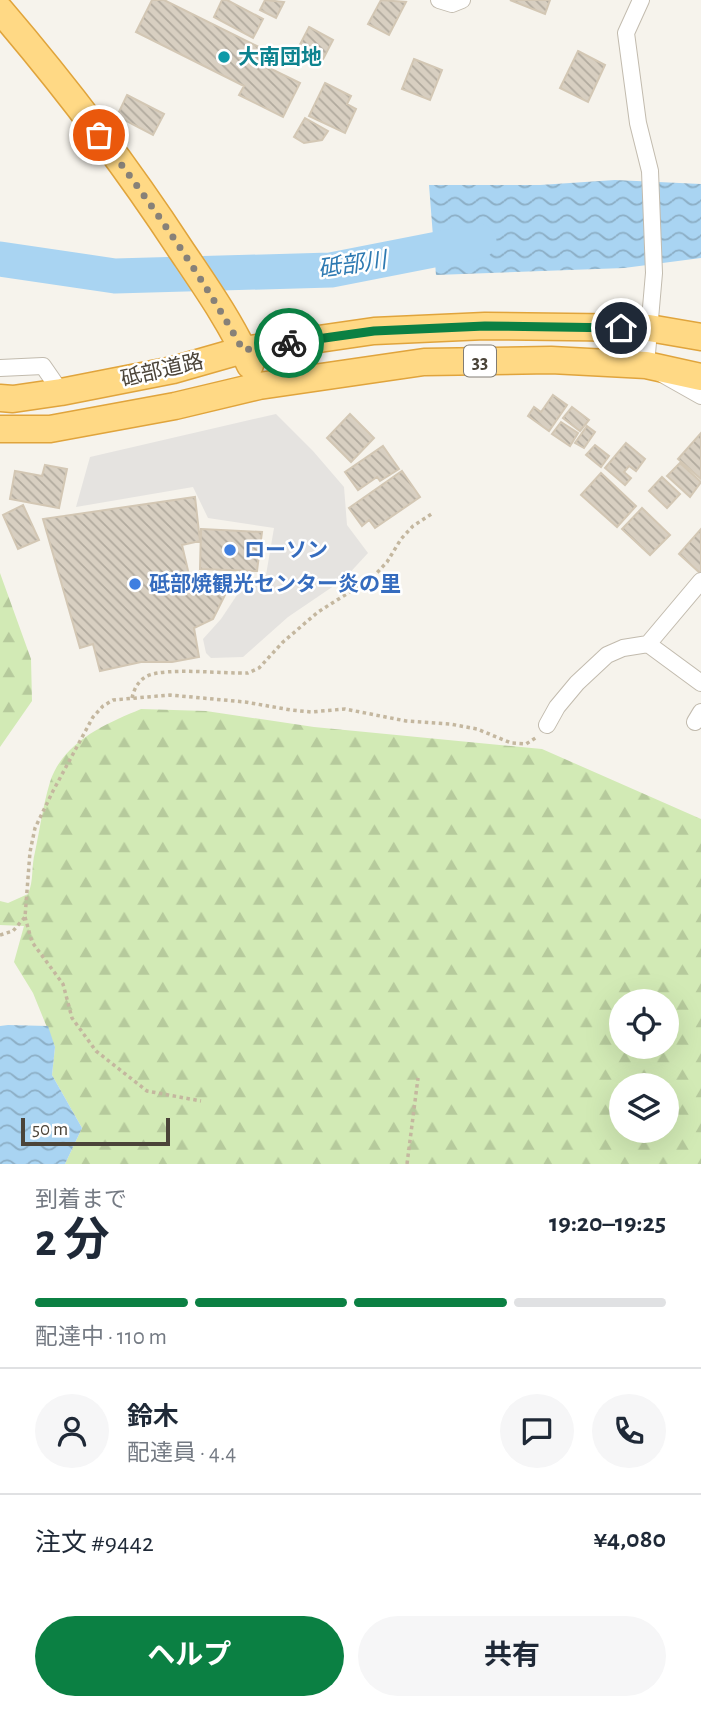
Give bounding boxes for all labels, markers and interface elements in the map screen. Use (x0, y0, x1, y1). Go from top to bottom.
place label: 大南団地 (238, 46, 322, 68)
marker: 大南団地 (216, 49, 232, 65)
pin (69, 105, 129, 165)
icon: bag (80, 116, 118, 154)
water label: 砥部川 (316, 247, 391, 282)
pin (591, 298, 651, 358)
courier (254, 308, 324, 378)
icon: home (602, 309, 640, 347)
icon: bike (270, 324, 308, 362)
road number: 33 (464, 346, 496, 376)
street label: 砥部道路 (119, 350, 205, 390)
place label: ローソン (244, 540, 328, 561)
marker: ローソン (222, 542, 238, 558)
place label: 砥部焼観光センター炎の里 (149, 572, 401, 595)
marker: 砥部焼観光センター炎の里 (127, 576, 143, 592)
map controls (609, 989, 679, 1143)
button: locate (609, 989, 679, 1059)
button: layers (609, 1073, 679, 1143)
scale bar (21, 1115, 170, 1147)
text: 50 m (32, 1120, 68, 1139)
text: 到着まで (35, 1189, 127, 1212)
text: 19:20–19:25 (549, 1210, 666, 1236)
text: 2 分 (35, 1218, 110, 1264)
text: 配達中 · 110 m (35, 1326, 167, 1349)
button: person (35, 1394, 109, 1468)
button: chat (500, 1394, 574, 1468)
button: phone (592, 1394, 666, 1468)
text: 鈴木 (127, 1404, 179, 1430)
text: 配達員 · 4.4 (127, 1442, 236, 1465)
text: ¥4,080 (593, 1526, 666, 1552)
text: 注文 #9442 (35, 1530, 154, 1556)
button: ヘルプ (35, 1616, 344, 1696)
button: 共有 (358, 1616, 666, 1696)

